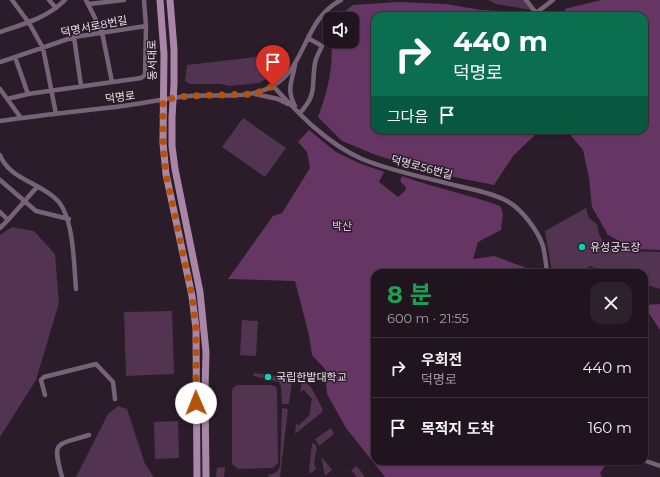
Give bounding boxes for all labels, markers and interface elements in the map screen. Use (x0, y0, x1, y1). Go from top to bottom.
map controls (323, 12, 359, 48)
button: sound (323, 12, 359, 48)
street label: 덕명서로8번길 (59, 13, 129, 39)
text: 440 m (453, 24, 548, 58)
icon: right (387, 28, 439, 80)
street label: 동서대로 (145, 40, 159, 80)
pin (256, 45, 290, 86)
icon: arrive (262, 51, 284, 73)
text: 덕명로 (453, 62, 503, 84)
street label: 덕명로 (104, 88, 136, 106)
icon: arrive (436, 104, 458, 126)
text: 그다음 (387, 107, 428, 126)
street label: 덕명로56번길 (390, 152, 454, 182)
park label: 박산 (332, 219, 352, 233)
place label: 유성궁도장 (590, 240, 641, 254)
marker: 유성궁도장 (577, 242, 587, 252)
text: 8 분 (387, 280, 432, 309)
button: close (590, 282, 632, 324)
text: 600 m · 21:55 (387, 310, 469, 326)
text: 우회전 (421, 350, 462, 369)
icon: right (387, 357, 409, 379)
text: 440 m (582, 358, 632, 377)
place label: 국립한밭대학교 (276, 370, 347, 384)
text: 덕명로 (421, 371, 457, 387)
marker: 국립한밭대학교 (263, 372, 273, 382)
position arrow (175, 382, 217, 424)
icon: arrive (387, 417, 409, 439)
text: 160 m (588, 418, 632, 437)
text: 목적지 도착 (421, 419, 494, 438)

